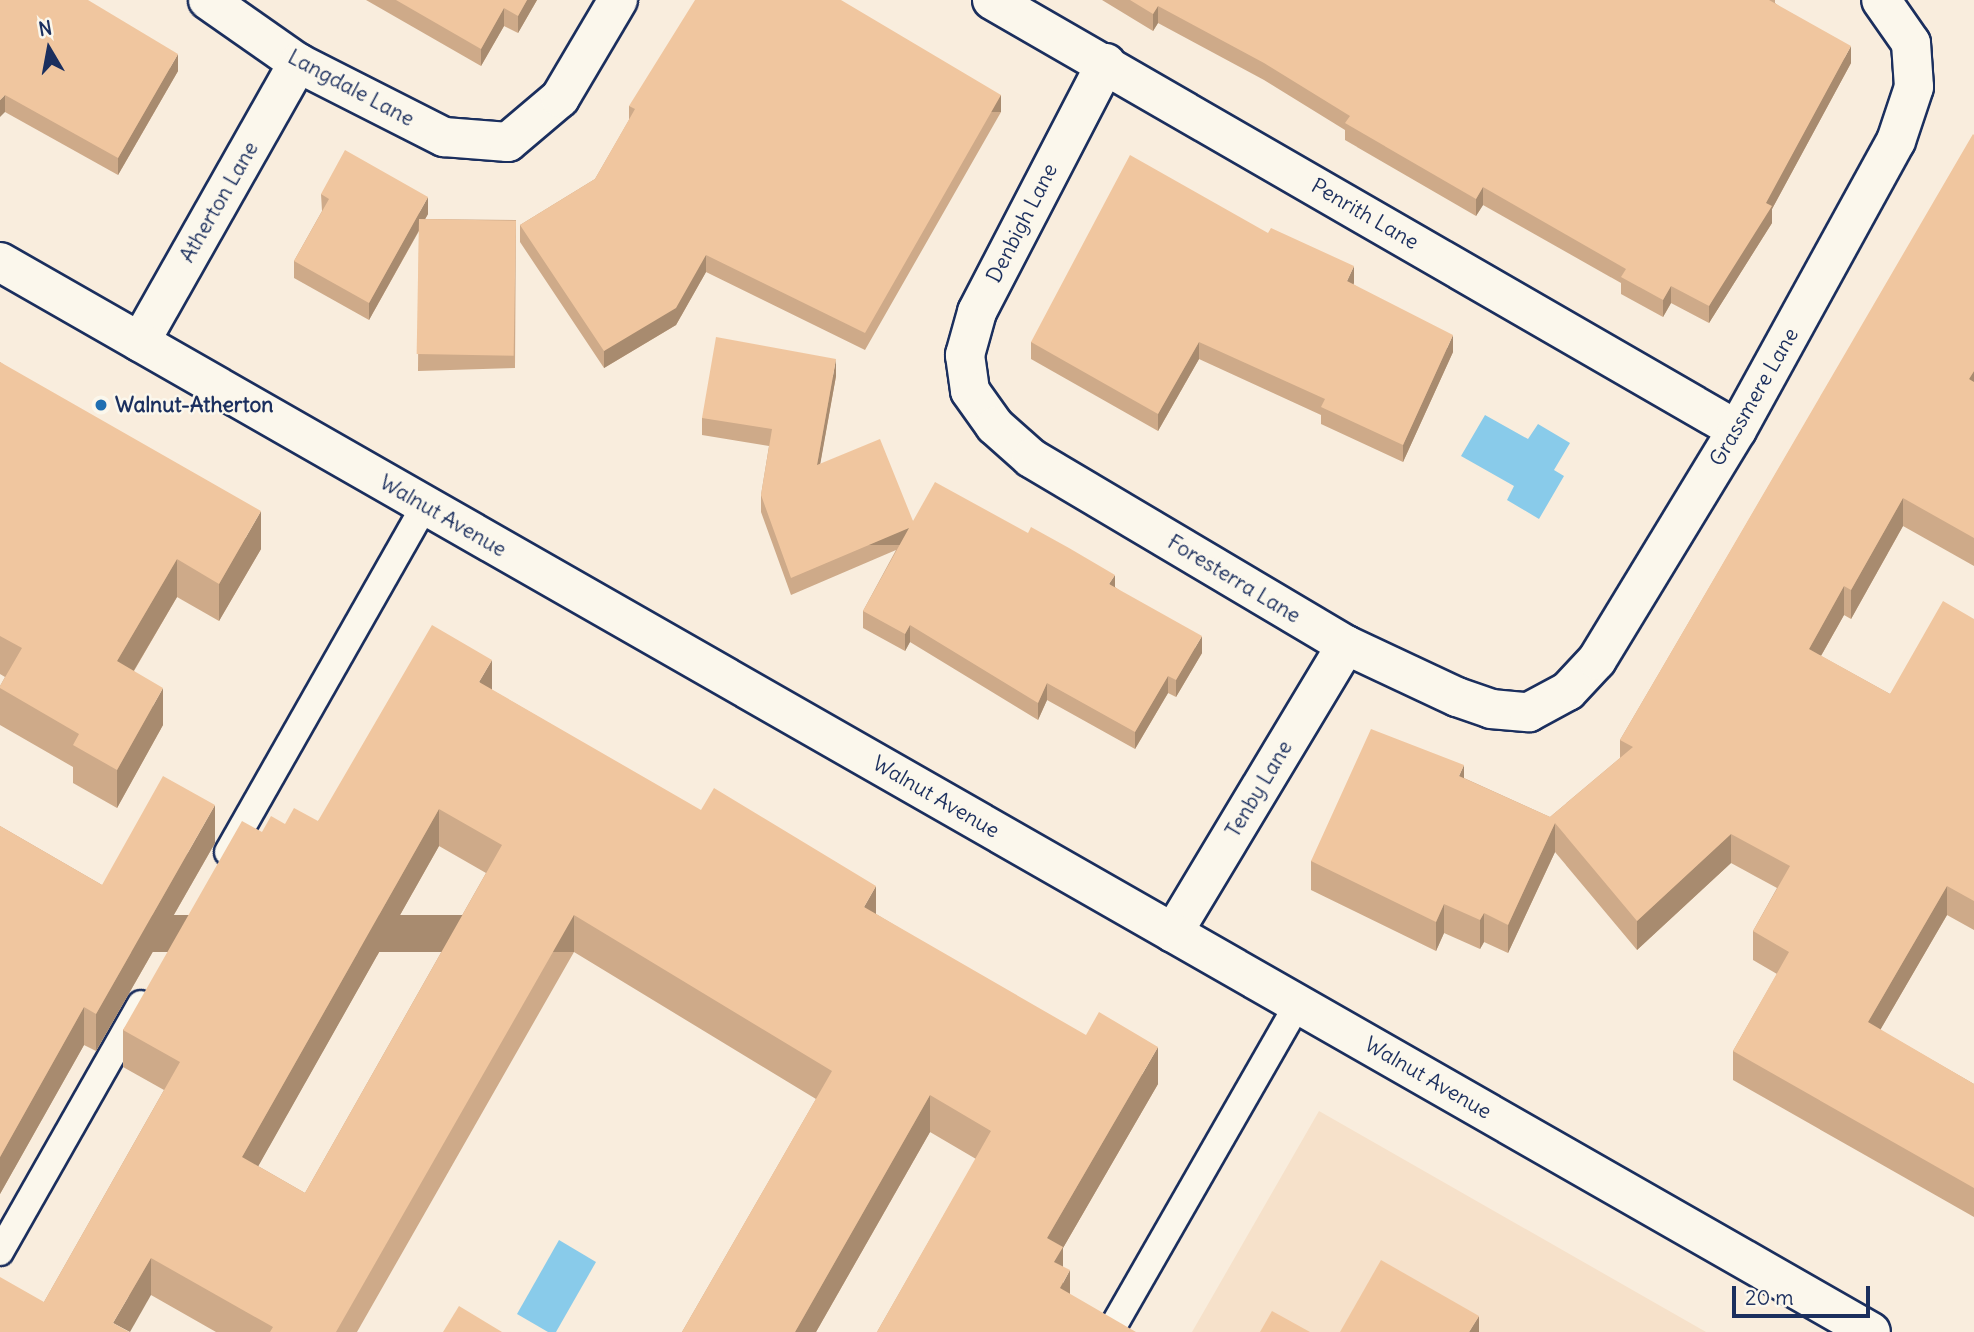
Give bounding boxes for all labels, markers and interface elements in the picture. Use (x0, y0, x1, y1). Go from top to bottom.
north arrow (14, 14, 84, 84)
text: N (37, 15, 54, 41)
street label: Langdale Lane (284, 44, 418, 132)
street label: Atherton Lane (174, 137, 264, 267)
street label: Denbigh Lane (981, 159, 1063, 287)
street label: Penrith Lane (1307, 173, 1423, 255)
street label: Grassmere Lane (1704, 323, 1804, 471)
place label: Walnut-Atherton (115, 392, 273, 418)
marker: Walnut-Atherton (93, 397, 109, 413)
street label: Walnut Avenue (375, 470, 511, 562)
street label: Foresterra Lane (1163, 529, 1305, 629)
street label: Tenby Lane (1220, 736, 1298, 842)
street label: Walnut Avenue (868, 751, 1004, 843)
street label: Walnut Avenue (1360, 1032, 1496, 1124)
scale bar (1736, 1272, 1874, 1316)
text: 20 m (1745, 1284, 1794, 1311)

